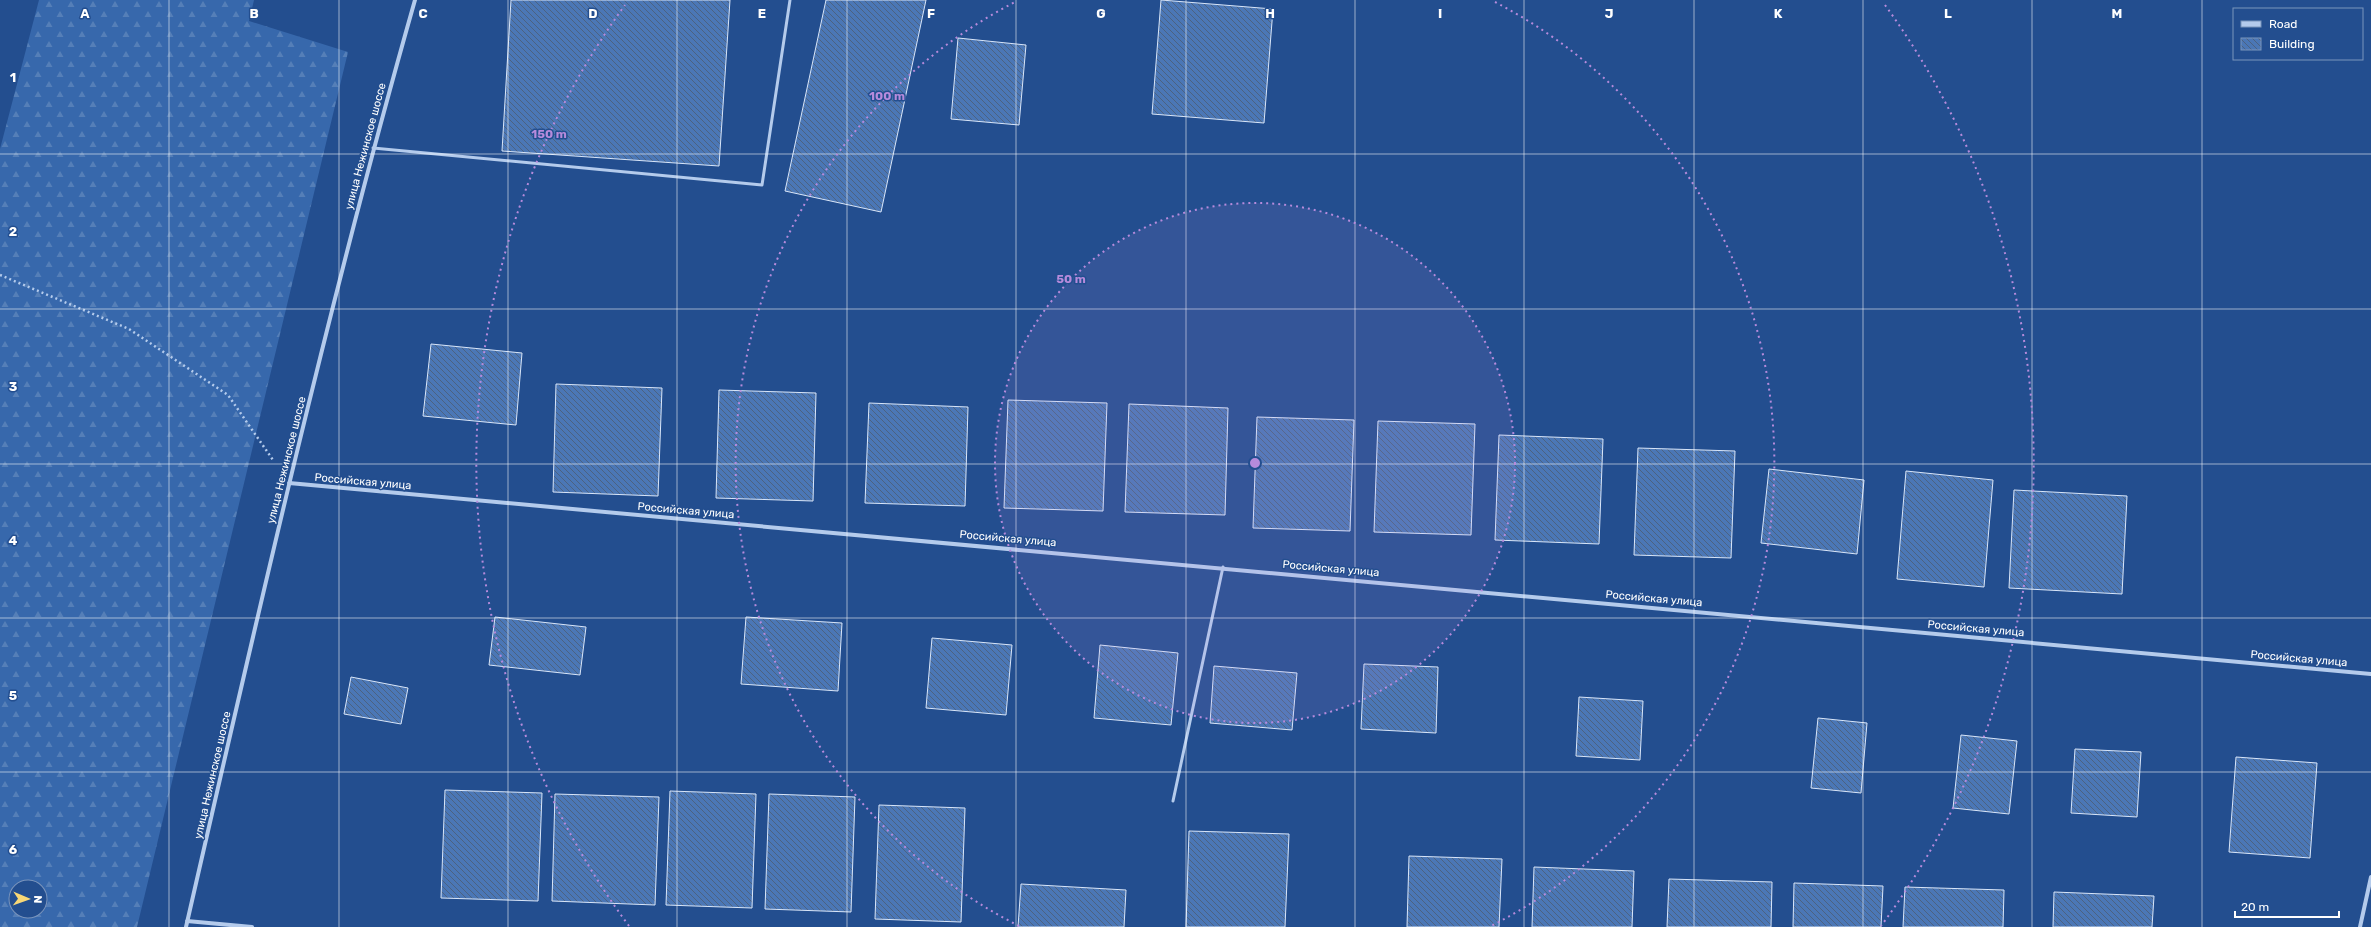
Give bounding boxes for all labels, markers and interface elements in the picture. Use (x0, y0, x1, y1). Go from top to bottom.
text: A (80, 6, 90, 21)
text: B (249, 6, 259, 21)
text: C (418, 6, 428, 21)
text: D (588, 6, 598, 21)
text: E (758, 6, 766, 21)
text: F (927, 6, 935, 21)
text: G (1096, 6, 1106, 21)
text: H (1265, 6, 1275, 21)
text: I (1438, 6, 1442, 21)
text: J (1605, 6, 1613, 21)
text: K (1774, 6, 1783, 21)
text: L (1944, 6, 1952, 21)
text: M (2112, 6, 2122, 21)
legend (2233, 8, 2363, 60)
text: Road (2269, 17, 2297, 31)
text: Building (2269, 37, 2315, 51)
text: 1 (10, 70, 16, 85)
street label: улица Нежинское шоссе (342, 81, 389, 211)
text: 100 m (869, 89, 905, 103)
text: 150 m (531, 127, 567, 141)
text: 2 (9, 224, 17, 239)
text: 50 m (1056, 272, 1086, 286)
text: 3 (9, 379, 18, 394)
street label: улица Нежинское шоссе (264, 395, 309, 525)
centre of rings (1248, 456, 1262, 470)
street label: Российская улица (314, 471, 412, 492)
street label: Российская улица (637, 500, 735, 521)
street label: Российская улица (959, 528, 1057, 549)
text: 4 (9, 533, 18, 548)
street label: Российская улица (1282, 558, 1380, 579)
street label: Российская улица (1605, 588, 1703, 609)
street label: Российская улица (1927, 618, 2025, 639)
street label: Российская улица (2250, 648, 2348, 669)
text: 5 (9, 688, 17, 703)
street label: улица Нежинское шоссе (191, 710, 234, 840)
text: 6 (9, 842, 18, 857)
north arrow (8, 879, 48, 919)
scale bar (2235, 893, 2339, 919)
text: N (31, 895, 44, 904)
text: 20 m (2241, 900, 2269, 914)

